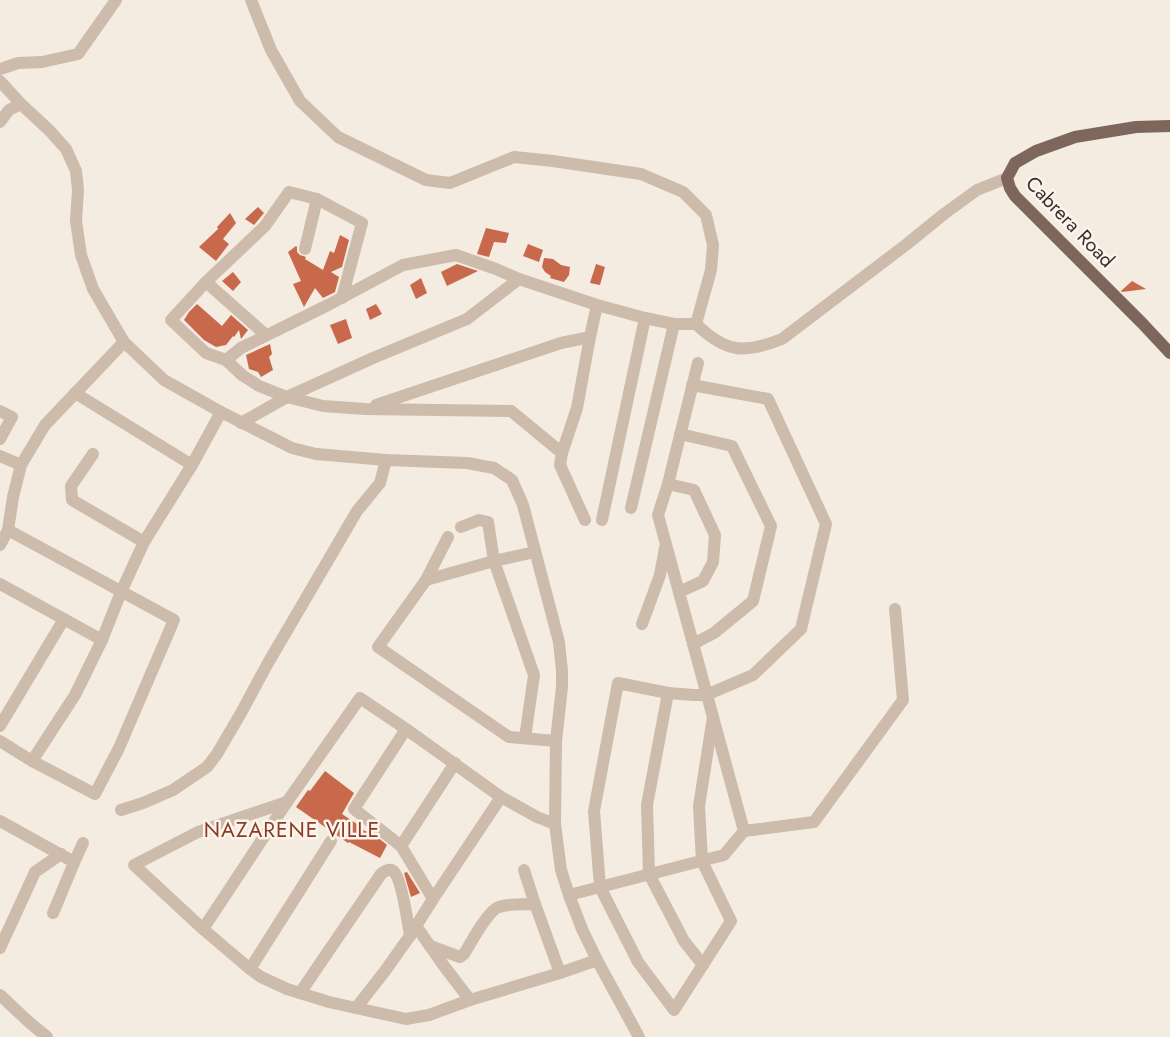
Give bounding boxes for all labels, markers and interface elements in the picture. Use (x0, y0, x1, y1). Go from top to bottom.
street label: Cabrera Road (1019, 170, 1121, 274)
district label: NAZARENE VILLE (204, 815, 380, 845)

